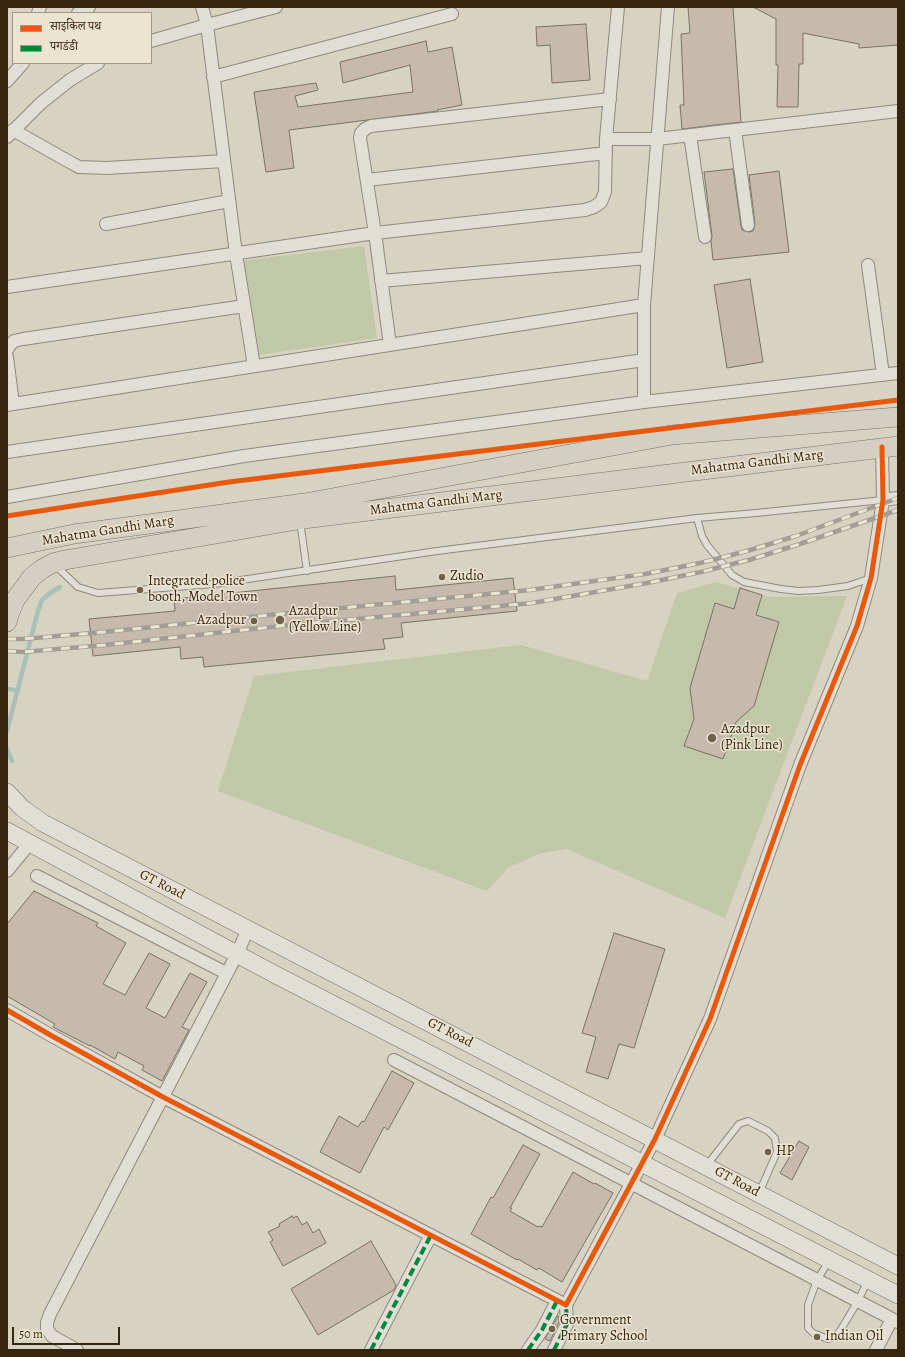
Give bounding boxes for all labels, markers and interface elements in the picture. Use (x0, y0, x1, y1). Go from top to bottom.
legend (12, 12, 152, 64)
text: साइकिल पथ (50, 18, 101, 34)
text: पगडंडी (50, 38, 78, 54)
street label: Mahatma Gandhi Marg (690, 447, 824, 479)
street label: Mahatma Gandhi Marg (369, 487, 503, 519)
street label: Mahatma Gandhi Marg (41, 512, 175, 550)
place label: Zudio (450, 569, 484, 585)
marker: Zudio (437, 572, 447, 582)
place label: Integrated police booth, Model Town (148, 574, 258, 606)
marker: Integrated police booth, Model Town (135, 585, 145, 595)
place label: Azadpur (Yellow Line) (289, 604, 361, 636)
place label: Azadpur (197, 613, 246, 629)
marker: Azadpur (Yellow Line) (274, 614, 286, 626)
marker: Azadpur (249, 616, 259, 626)
place label: Azadpur (Pink Line) (721, 722, 783, 754)
marker: Azadpur (Pink Line) (706, 732, 718, 744)
street label: GT Road (136, 866, 188, 904)
street label: GT Road (424, 1014, 476, 1052)
place label: HP (776, 1144, 794, 1160)
marker: HP (763, 1147, 773, 1157)
street label: GT Road (711, 1163, 763, 1201)
place label: Government Primary School (560, 1313, 648, 1346)
scale bar (14, 1319, 122, 1345)
marker: Government Primary School (547, 1324, 557, 1334)
text: 50 m (19, 1326, 43, 1342)
place label: Indian Oil (825, 1329, 883, 1345)
marker: Indian Oil (812, 1332, 822, 1342)

